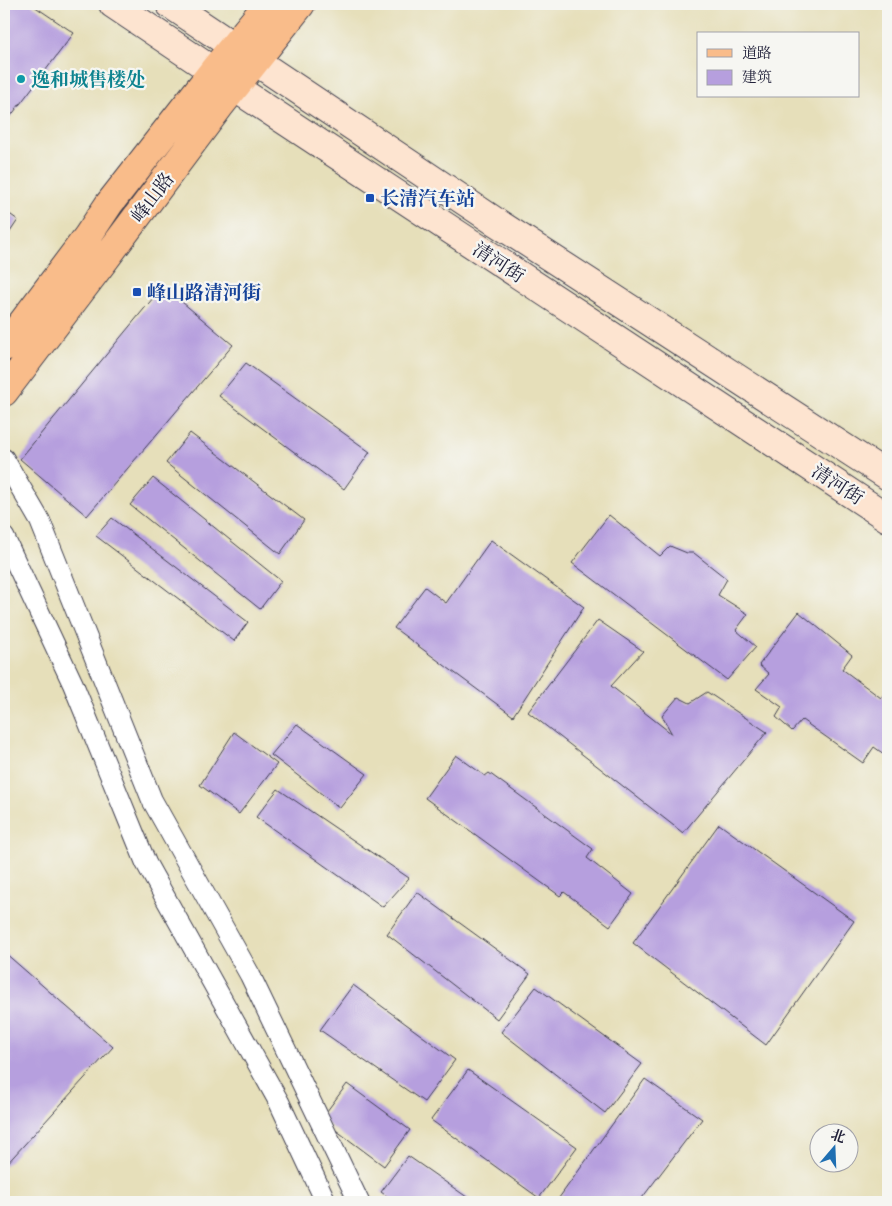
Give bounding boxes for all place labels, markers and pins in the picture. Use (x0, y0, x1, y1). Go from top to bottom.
place label: 逸和城售楼处 (31, 65, 145, 93)
marker: 逸和城售楼处 (15, 73, 27, 85)
place label: 长清汽车站 (380, 184, 475, 212)
marker: 长清汽车站 (364, 192, 376, 204)
place label: 峰山路清河街 (147, 278, 261, 306)
marker: 峰山路清河街 (131, 286, 143, 298)

